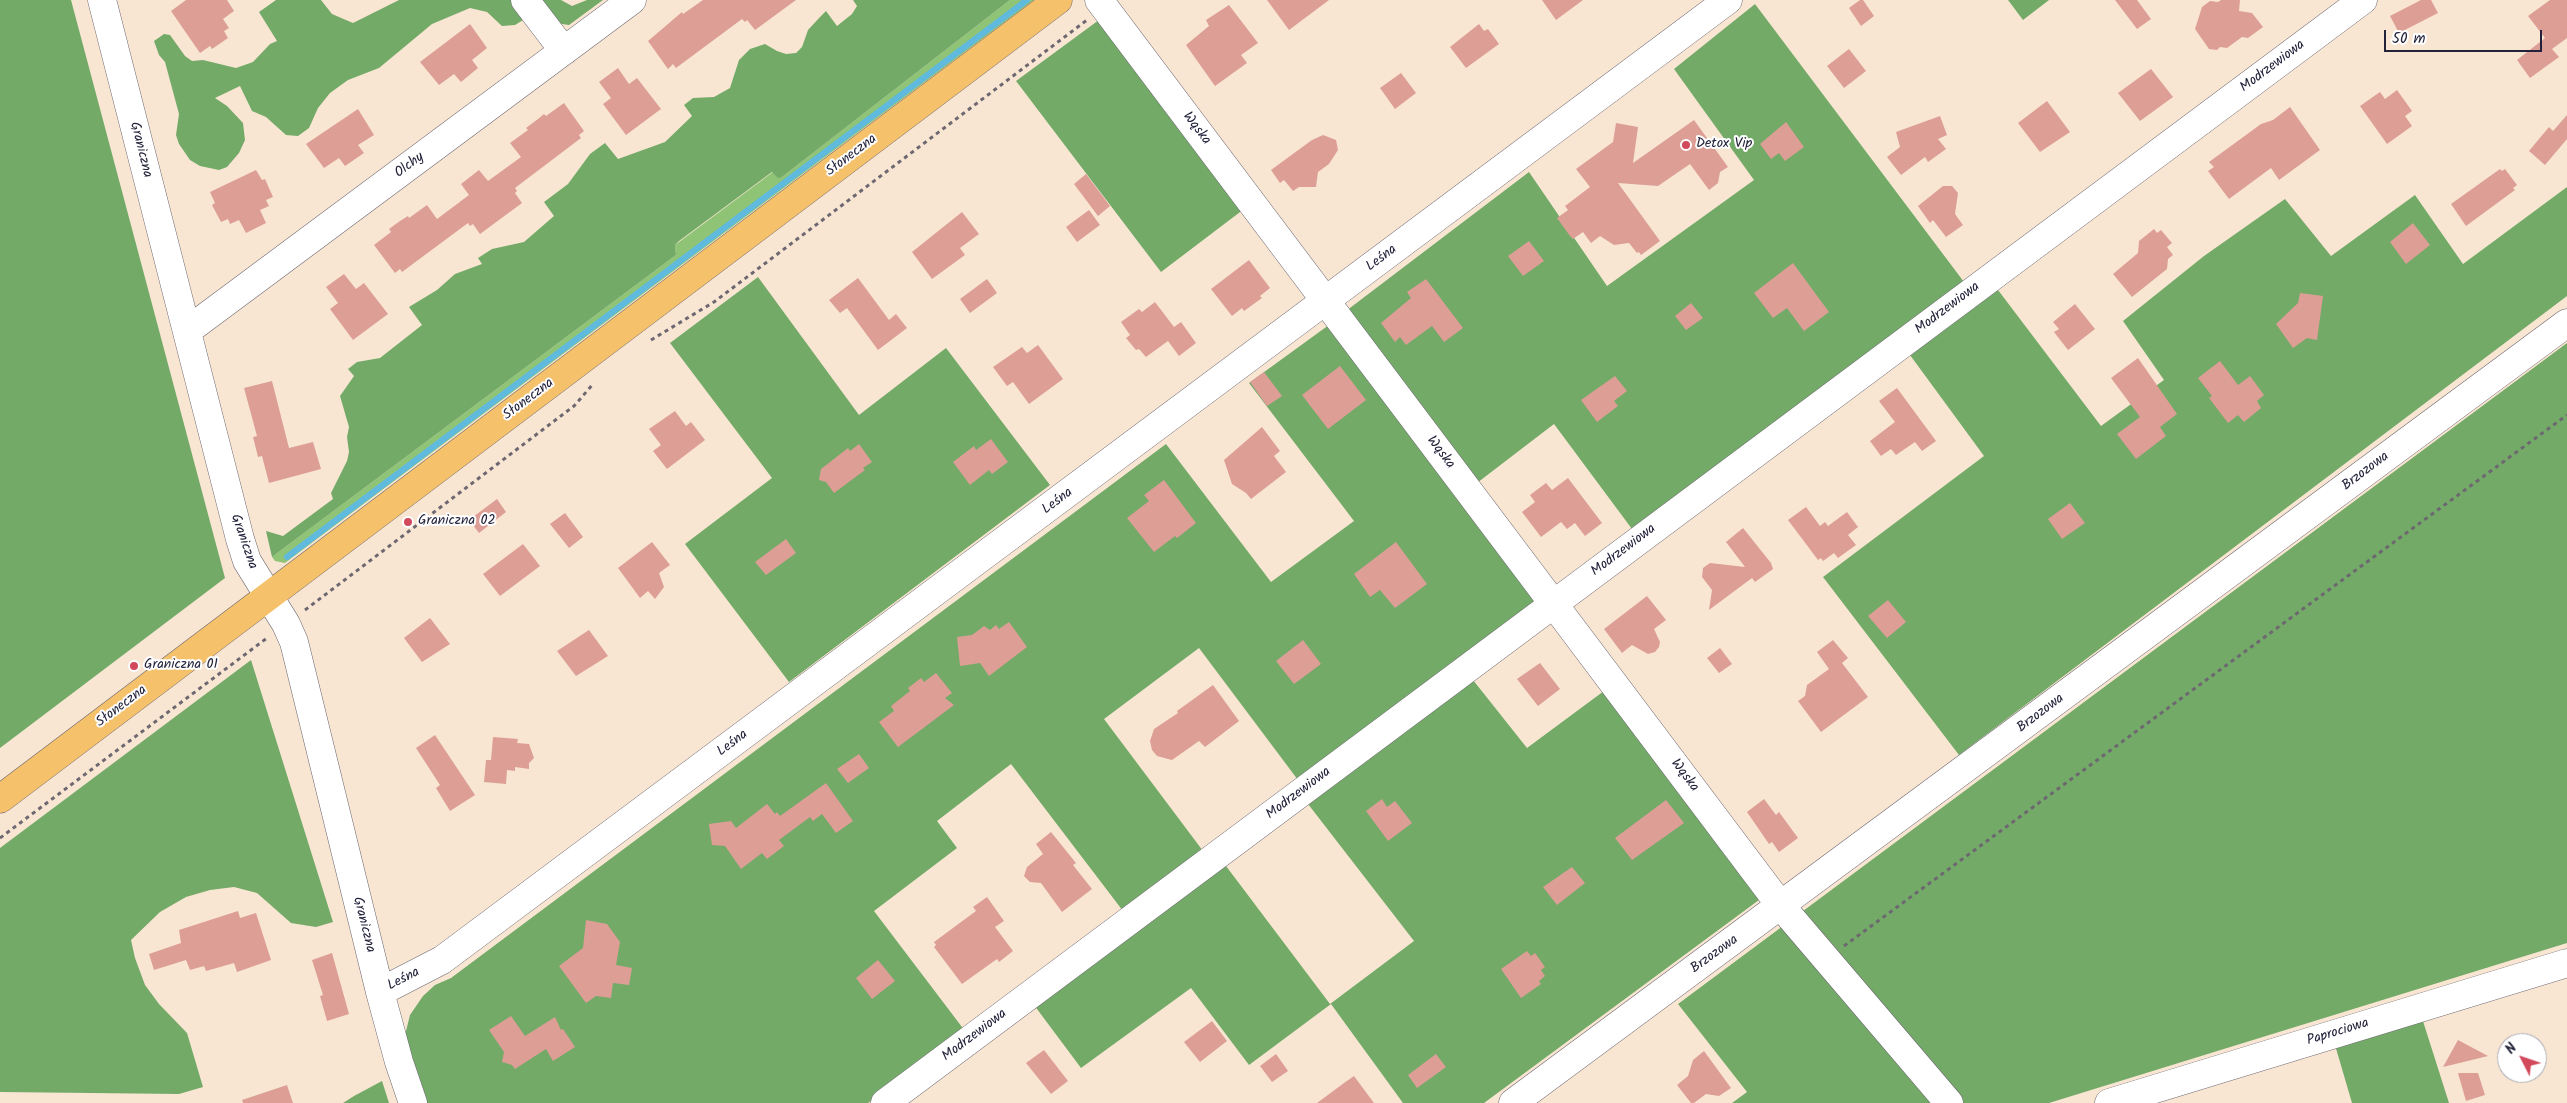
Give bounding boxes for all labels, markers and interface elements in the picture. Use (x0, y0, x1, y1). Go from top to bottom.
scale bar (2387, 20, 2544, 52)
text: 50 m (2392, 27, 2426, 51)
street label: Modrzewiowa (2237, 37, 2309, 97)
street label: Wąska (1178, 109, 1214, 149)
street label: Graniczna (125, 120, 155, 180)
street label: Słoneczna (823, 132, 881, 180)
place label: Detox Vip (1696, 137, 1752, 153)
marker: Detox Vip (1680, 139, 1692, 151)
street label: Olchy (392, 150, 428, 182)
street label: Leśna (1363, 242, 1401, 276)
street label: Modrzewiowa (1912, 279, 1984, 339)
street label: Słoneczna (500, 376, 558, 424)
street label: Wąska (1422, 433, 1458, 473)
street label: Brzozowa (2339, 449, 2393, 495)
street label: Leśna (1039, 485, 1077, 519)
street label: Graniczna (226, 512, 260, 572)
place label: Graniczna 02 (418, 514, 496, 530)
marker: Graniczna 02 (402, 516, 414, 528)
street label: Modrzewiowa (1588, 521, 1660, 581)
place label: Graniczna 01 (144, 658, 218, 674)
marker: Graniczna 01 (128, 660, 140, 672)
street label: Słoneczna (93, 683, 151, 731)
street label: Brzozowa (2014, 691, 2068, 737)
street label: Leśna (714, 727, 752, 761)
street label: Wąska (1666, 756, 1702, 796)
street label: Modrzewiowa (1263, 764, 1335, 824)
street label: Graniczna (348, 895, 378, 955)
street label: Brzozowa (1688, 932, 1742, 978)
street label: Leśna (385, 965, 423, 995)
street label: Modrzewiowa (939, 1006, 1011, 1066)
street label: Paprociowa (2305, 1016, 2371, 1050)
north arrow (2497, 1033, 2547, 1083)
text: N (2500, 1038, 2523, 1059)

